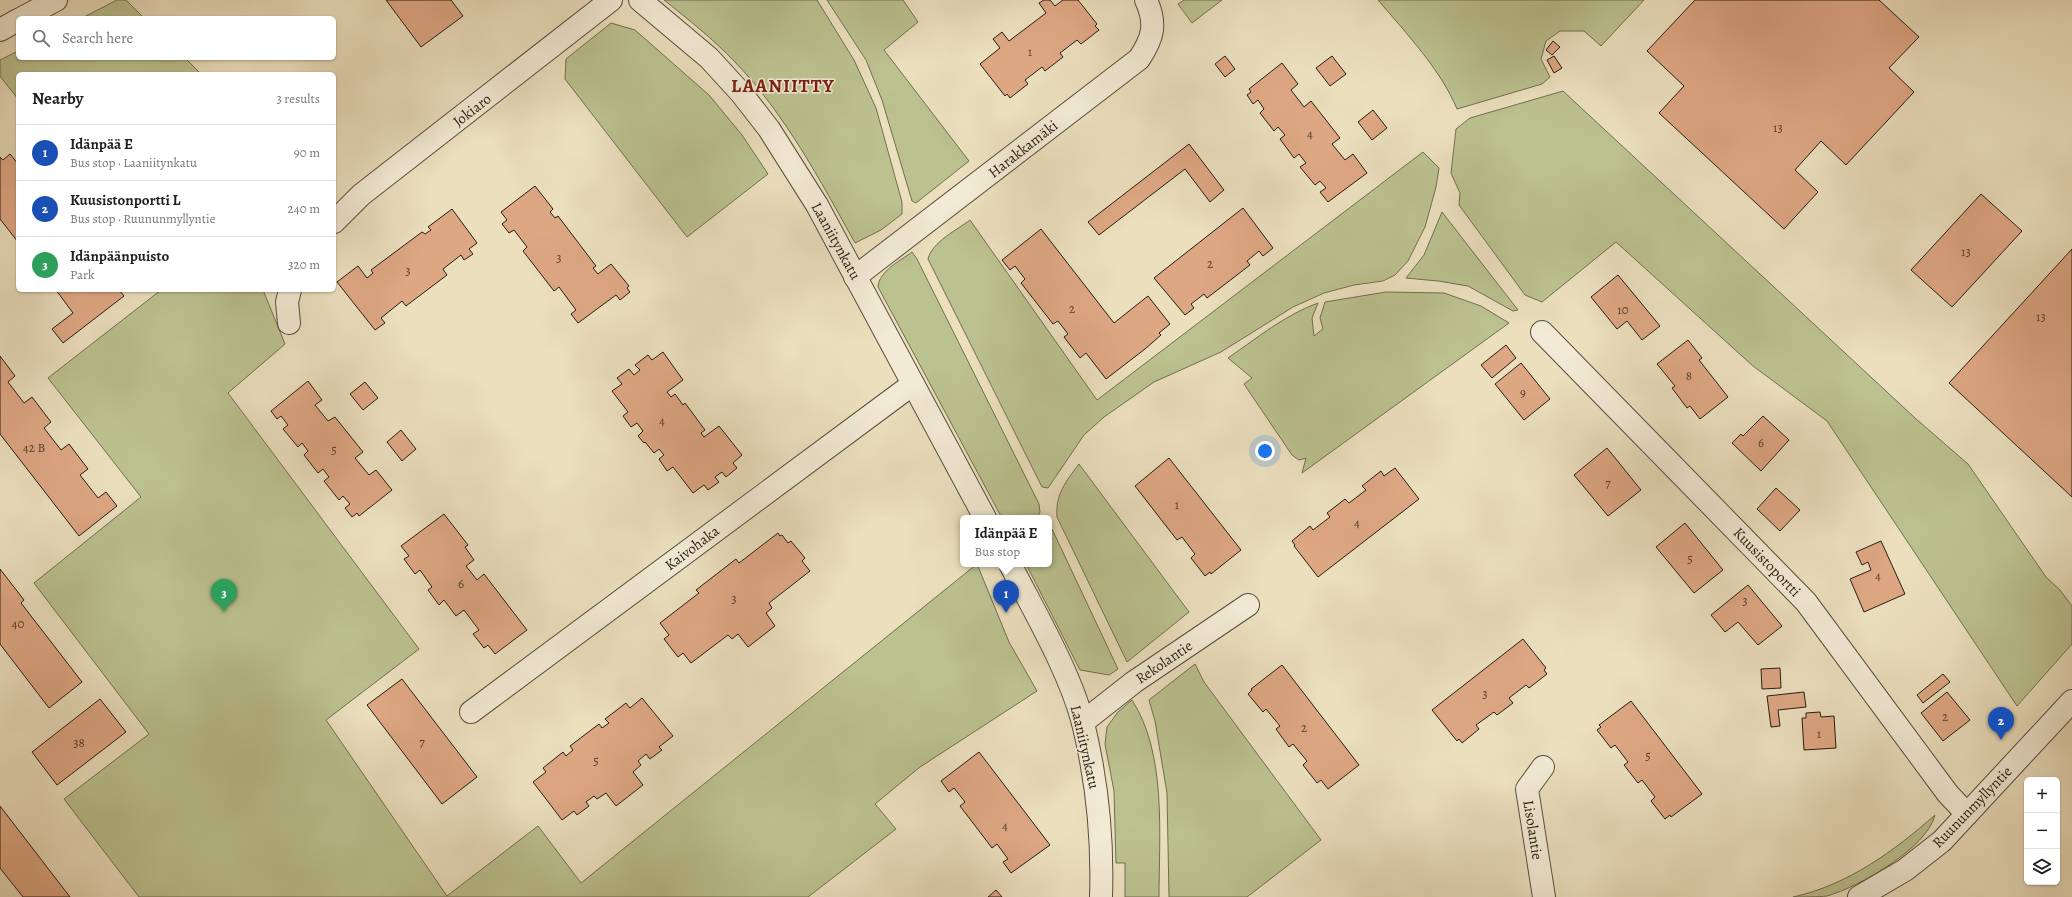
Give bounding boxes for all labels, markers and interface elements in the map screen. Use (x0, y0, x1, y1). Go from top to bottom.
search box (16, 16, 336, 60)
icon: search (30, 27, 52, 49)
text: Search here (62, 28, 133, 48)
house number: 1 (1028, 43, 1033, 60)
district label: LAANIITTY (731, 73, 835, 99)
text: Nearby (32, 87, 83, 110)
street label: Jokiaro (449, 89, 495, 131)
text: 3 results (276, 90, 320, 107)
street label: Harakkamäki (984, 115, 1062, 183)
house number: 13 (1773, 119, 1783, 136)
house number: 4 (1307, 125, 1313, 142)
text: Idänpää E (70, 134, 133, 154)
text: 1 (43, 144, 47, 161)
text: 90 m (294, 144, 320, 161)
text: Bus stop · Laaniitynkatu (70, 154, 197, 171)
text: Kuusistonportti L (70, 190, 181, 210)
street label: Laaniitynkatu (807, 199, 866, 284)
text: 2 (42, 200, 48, 217)
text: 240 m (288, 200, 320, 217)
text: Bus stop · Ruununmyllyntie (70, 210, 215, 227)
house number: 13 (1961, 243, 1971, 260)
text: Idänpäänpuisto (70, 246, 169, 266)
house number: 3 (556, 249, 562, 266)
house number: 2 (1207, 255, 1213, 272)
text: 3 (42, 256, 48, 273)
text: 320 m (288, 256, 320, 273)
house number: 3 (405, 262, 411, 279)
text: Park (70, 266, 94, 283)
house number: 2 (1069, 300, 1075, 317)
house number: 10 (1617, 301, 1629, 318)
house number: 13 (2036, 308, 2046, 325)
house number: 8 (1686, 367, 1692, 384)
house number: 9 (1520, 384, 1526, 401)
house number: 4 (659, 412, 665, 429)
house number: 6 (1758, 434, 1764, 451)
house number: 42 B (23, 439, 45, 456)
house number: 5 (331, 441, 337, 458)
your location (1255, 441, 1275, 461)
house number: 7 (1605, 474, 1611, 491)
house number: 1 (1175, 496, 1180, 513)
house number: 4 (1354, 514, 1360, 531)
popup (960, 515, 1052, 567)
street label: Kaivohaka (661, 521, 723, 575)
text: Idänpää E (975, 523, 1037, 543)
street label: Kuusistoportti (1729, 523, 1805, 601)
text: Bus stop (975, 543, 1020, 560)
house number: 5 (1687, 550, 1693, 567)
house number: 4 (1875, 567, 1881, 584)
house number: 6 (458, 575, 464, 592)
pin: 3 (211, 579, 237, 612)
pin: 1 (993, 580, 1019, 613)
house number: 3 (731, 590, 737, 607)
house number: 3 (1742, 592, 1748, 609)
house number: 40 (12, 615, 24, 632)
street label: Rekolantie (1132, 635, 1197, 688)
house number: 3 (1482, 685, 1488, 702)
street label: Laaniitynkatu (1066, 703, 1105, 792)
pin: 2 (1988, 707, 2014, 740)
house number: 2 (1942, 708, 1948, 725)
house number: 2 (1301, 719, 1307, 736)
house number: 1 (1817, 725, 1822, 742)
house number: 7 (419, 733, 425, 750)
house number: 38 (73, 734, 85, 751)
house number: 5 (1645, 747, 1651, 764)
house number: 5 (593, 752, 599, 769)
street label: Ruununmyllyntie (1928, 762, 2016, 852)
map controls (2024, 777, 2060, 885)
button: + (2024, 777, 2060, 813)
street label: Lisolantie (1518, 799, 1548, 862)
button: − (2024, 813, 2060, 849)
house number: 4 (1002, 817, 1008, 834)
button: layers (2024, 849, 2060, 885)

